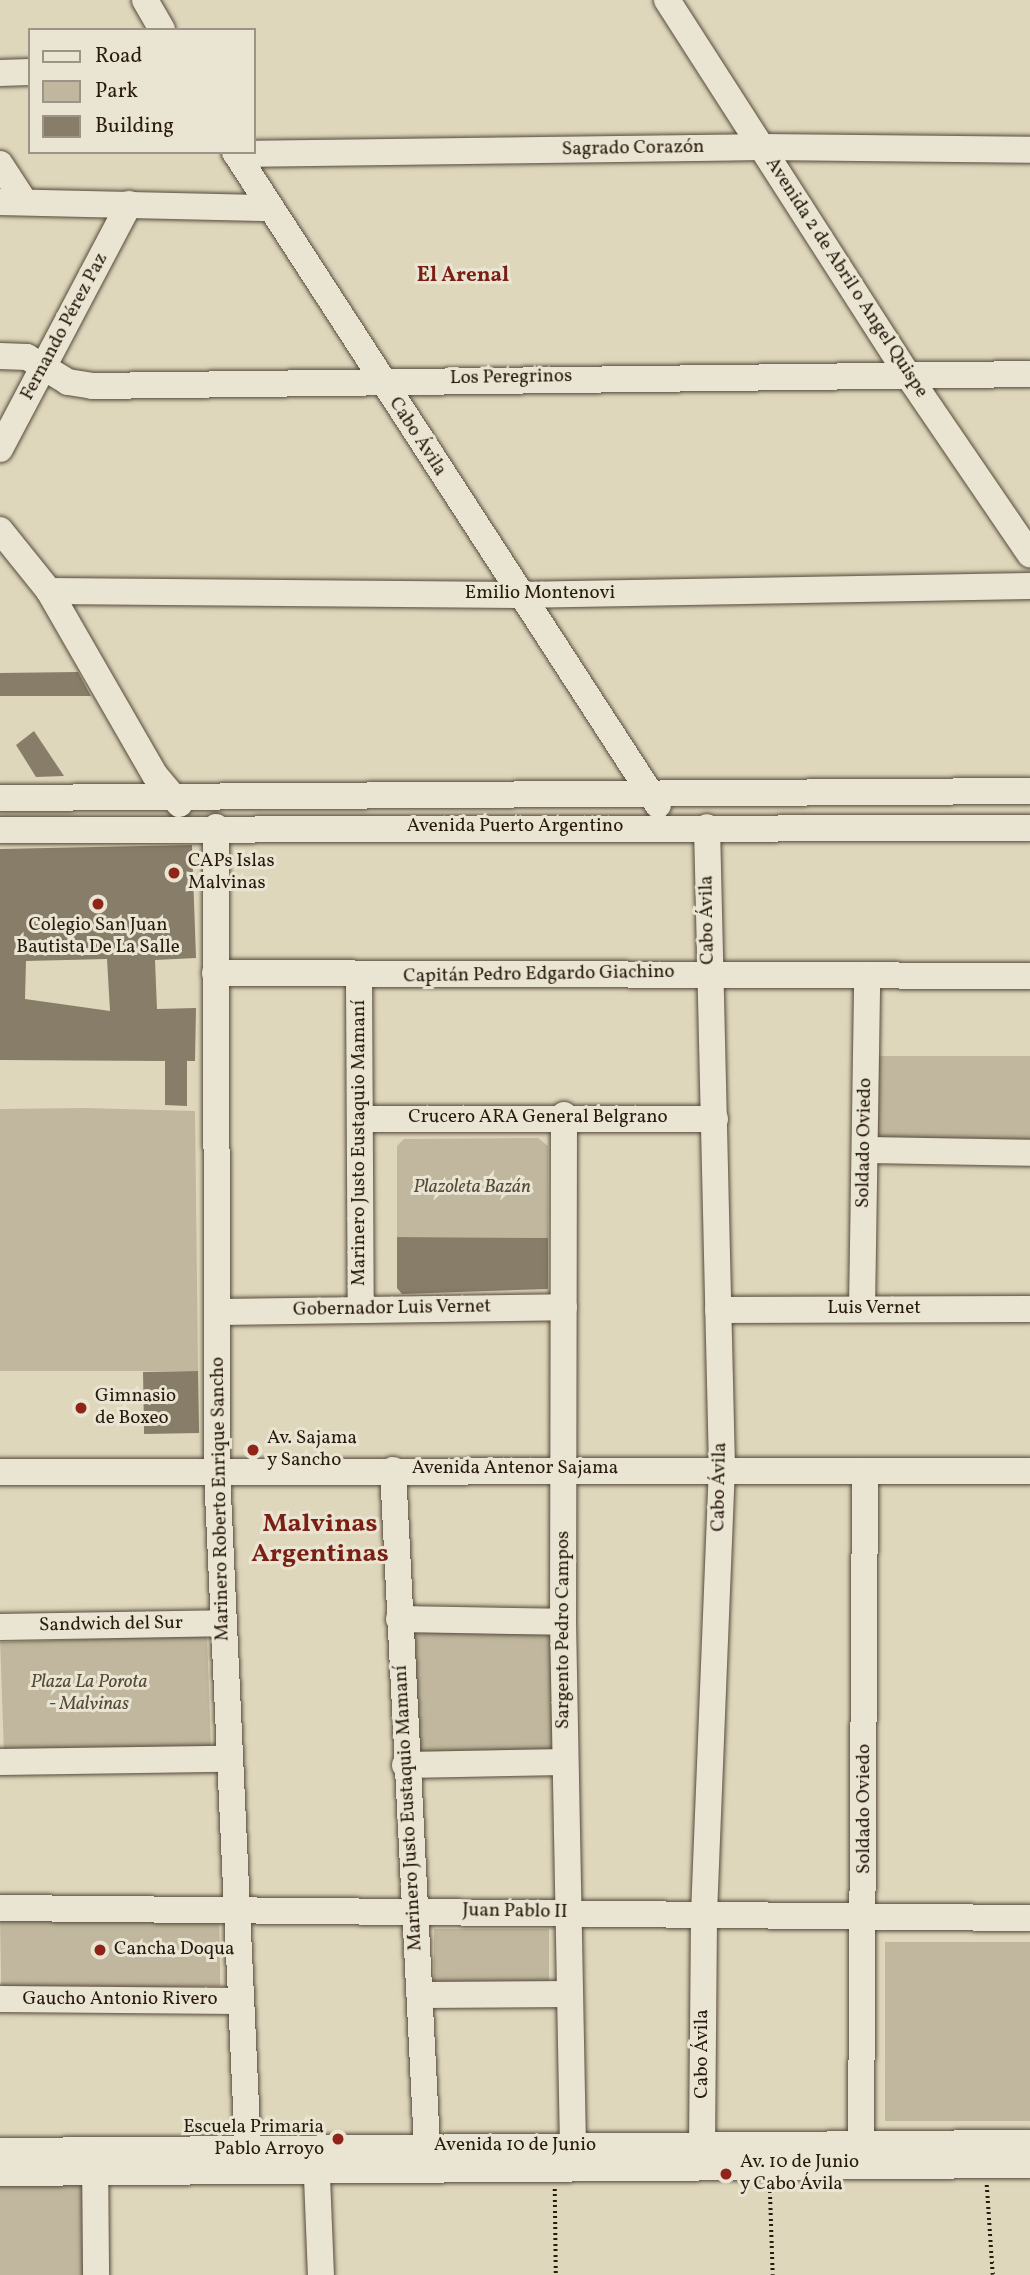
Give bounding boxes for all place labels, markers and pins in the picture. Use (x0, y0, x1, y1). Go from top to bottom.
place label: CAPs Islas Malvinas (188, 851, 275, 895)
marker: CAPs Islas Malvinas (166, 865, 182, 881)
marker: Colegio San Juan Bautista De La Salle (90, 896, 106, 912)
place label: Colegio San Juan Bautista De La Salle (16, 915, 180, 959)
place label: Gimnasio de Boxeo (95, 1386, 176, 1430)
marker: Gimnasio de Boxeo (73, 1400, 89, 1416)
place label: Av. Sajama y Sancho (267, 1428, 357, 1472)
marker: Av. Sajama y Sancho (245, 1442, 261, 1458)
place label: Cancha Doqua (114, 1939, 234, 1961)
marker: Cancha Doqua (92, 1942, 108, 1958)
place label: Escuela Primaria Pablo Arroyo (183, 2117, 324, 2161)
marker: Escuela Primaria Pablo Arroyo (330, 2131, 346, 2147)
place label: Av. 10 de Junio y Cabo Ávila (740, 2152, 859, 2196)
marker: Av. 10 de Junio y Cabo Ávila (718, 2166, 734, 2182)

